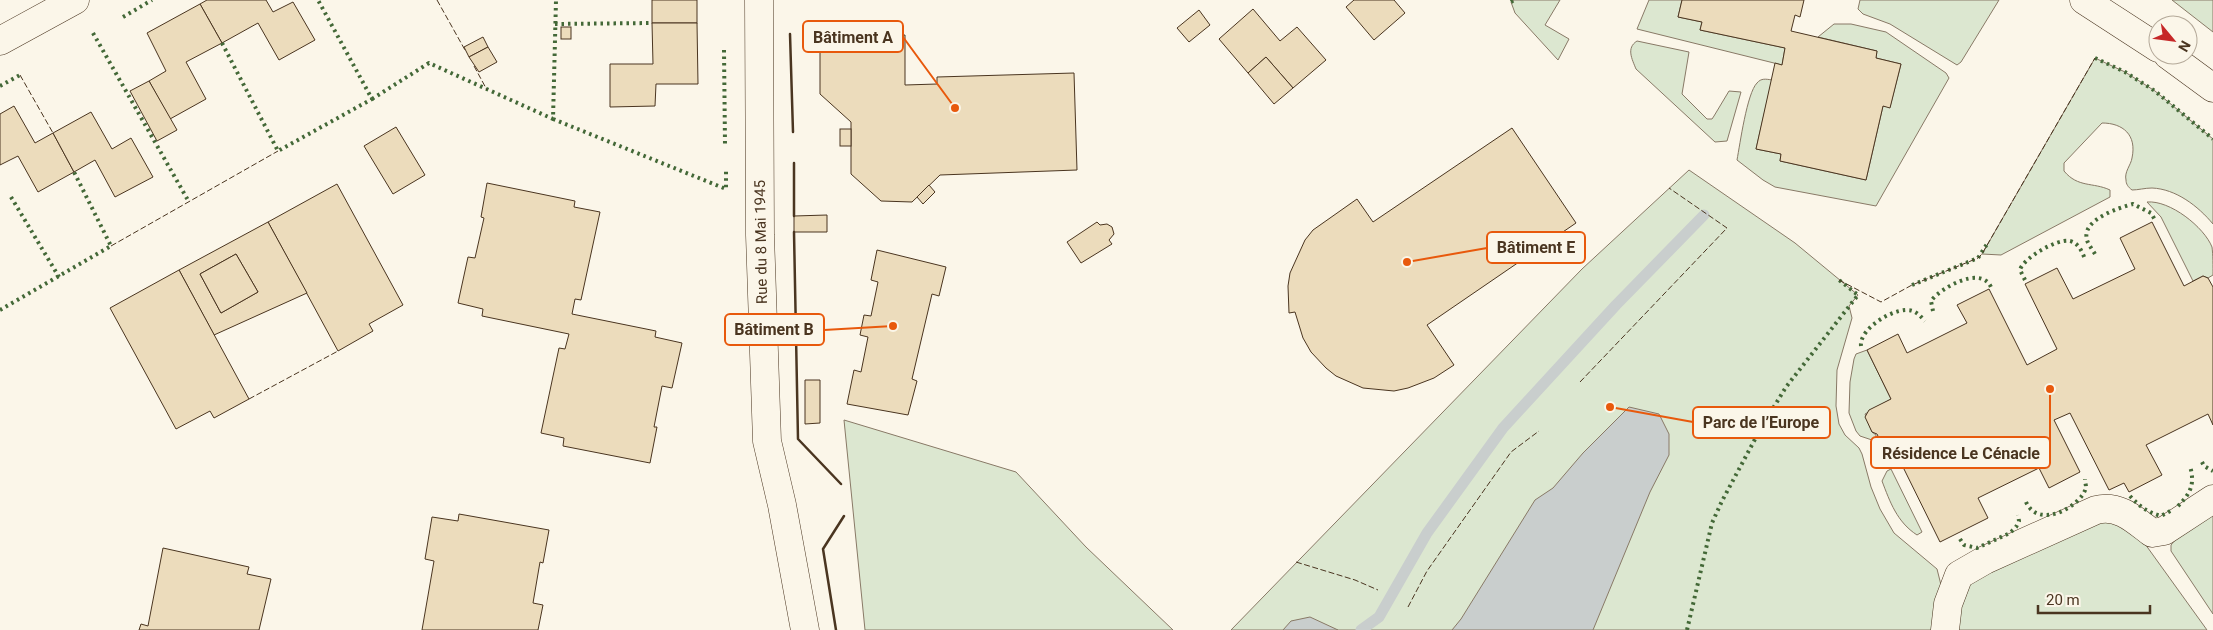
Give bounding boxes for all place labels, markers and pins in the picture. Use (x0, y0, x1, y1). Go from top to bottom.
callout: Bâtiment A (803, 21, 903, 52)
callout: Bâtiment E (1487, 232, 1585, 263)
callout: Bâtiment B (725, 314, 824, 345)
callout: Parc de l’Europe (1693, 407, 1830, 438)
callout: Résidence Le Cénacle (1871, 437, 2050, 468)

